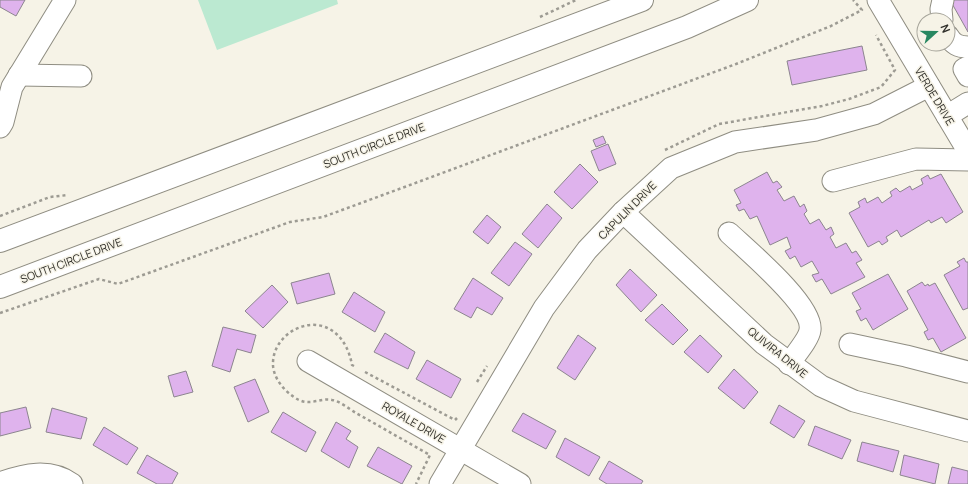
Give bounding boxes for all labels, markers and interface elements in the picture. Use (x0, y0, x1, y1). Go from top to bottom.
north arrow (916, 12, 956, 52)
text: N (937, 22, 954, 35)
street label: VERDE DRIVE (912, 64, 958, 128)
street label: SOUTH CIRCLE DRIVE (321, 119, 427, 171)
street label: CAPULIN DRIVE (595, 178, 659, 242)
street label: SOUTH CIRCLE DRIVE (18, 234, 124, 286)
street label: QUIVIRA DRIVE (745, 323, 811, 381)
street label: ROYALE DRIVE (380, 398, 448, 446)

